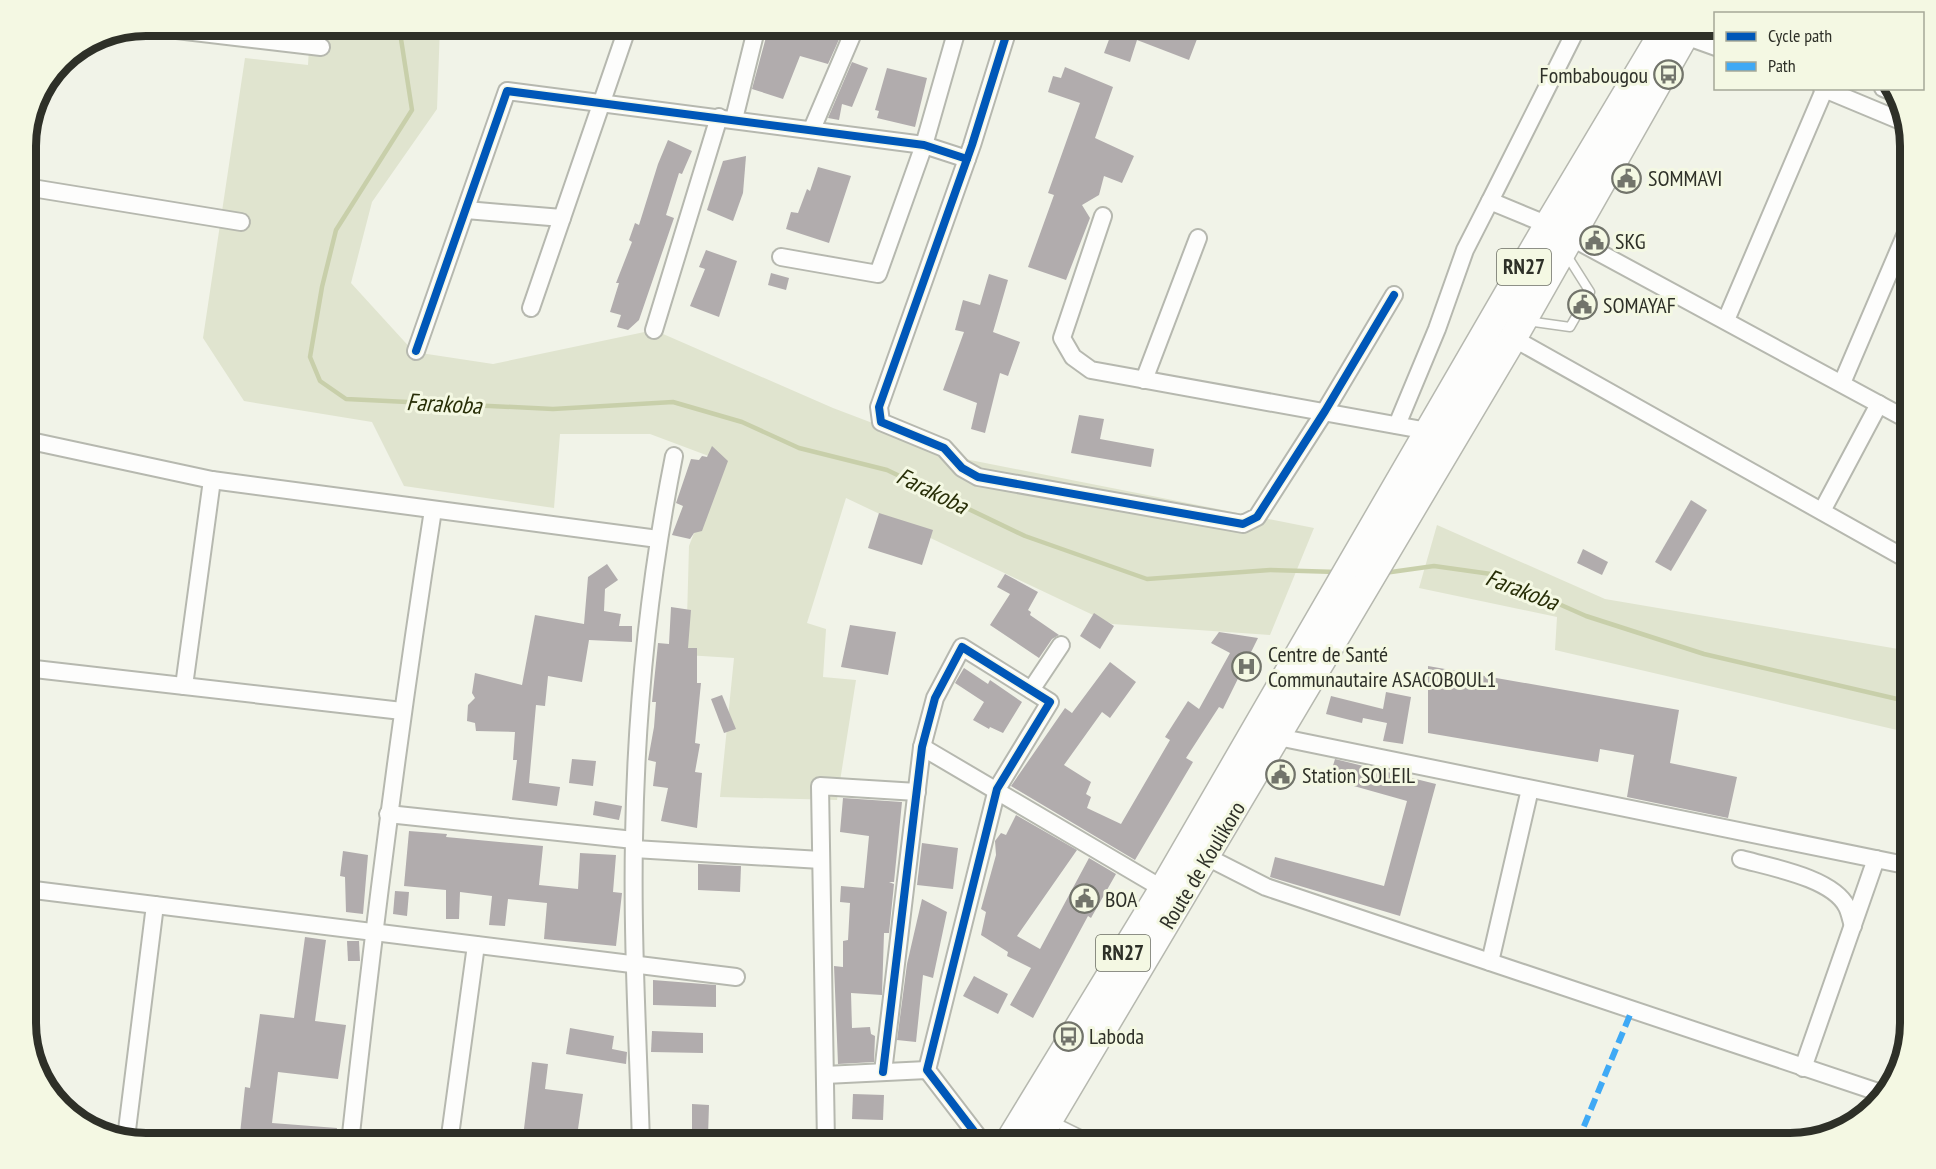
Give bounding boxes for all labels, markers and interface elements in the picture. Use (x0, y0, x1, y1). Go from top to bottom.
legend (1714, 12, 1924, 90)
text: Cycle path (1768, 24, 1832, 47)
text: Path (1768, 54, 1796, 77)
bus stop icon: Fombabougou (1653, 59, 1685, 91)
place label: Fombabougou (1540, 61, 1648, 89)
public building icon: SOMMAVI (1611, 162, 1643, 194)
place label: SOMMAVI (1648, 164, 1722, 192)
public building icon: SKG (1578, 225, 1610, 257)
place label: SKG (1615, 227, 1646, 255)
road number: RN27 (1497, 249, 1551, 285)
public building icon: SOMAYAF (1566, 289, 1598, 321)
place label: SOMAYAF (1603, 291, 1676, 319)
water label: Farakoba (406, 386, 484, 421)
water label: Farakoba (892, 460, 974, 522)
water label: Farakoba (1482, 562, 1564, 618)
place label: Centre de Santé Communautaire ASACOBOUL1 (1268, 640, 1496, 693)
hospital icon: Centre de Santé Communautaire ASACOBOUL1 (1231, 651, 1263, 683)
public building icon: Station SOLEIL (1265, 759, 1297, 791)
place label: Station SOLEIL (1302, 761, 1415, 789)
street label: Route de Koulikoro (1153, 796, 1251, 934)
public building icon: BOA (1068, 883, 1100, 915)
place label: BOA (1105, 885, 1138, 913)
road number: RN27 (1096, 935, 1150, 971)
bus stop icon: Laboda (1052, 1020, 1084, 1052)
place label: Laboda (1089, 1022, 1144, 1050)

